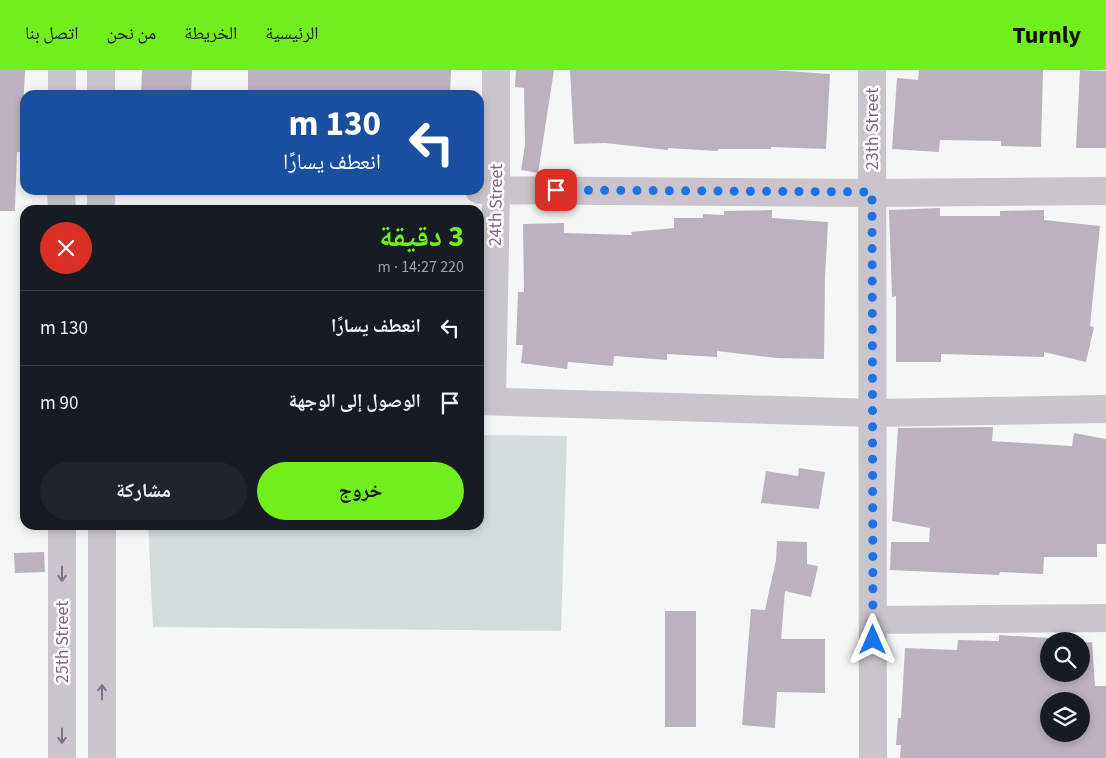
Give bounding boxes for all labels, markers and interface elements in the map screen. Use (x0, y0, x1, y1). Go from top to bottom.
text: Turnly (1012, 18, 1081, 53)
text: اتصل بنا (25, 21, 78, 46)
text: من نحن (106, 21, 156, 46)
text: الخريطة (184, 21, 237, 46)
text: الرئيسية (265, 21, 319, 46)
street label: 23th Street (860, 88, 885, 170)
text: 130 m (289, 99, 381, 149)
icon: left (399, 110, 464, 175)
text: انعطف يسارًا (283, 146, 381, 178)
street label: 24th Street (483, 164, 509, 246)
pin (535, 169, 577, 211)
icon: arrive (542, 176, 570, 204)
text: 3 دقيقة (379, 215, 464, 258)
button: close (40, 222, 92, 274)
text: 220 m · 14:27 (377, 256, 464, 278)
text: انعطف يسارًا (331, 313, 421, 340)
icon: left (436, 314, 464, 342)
text: 130 m (40, 315, 88, 342)
text: الوصول إلى الوجهة (288, 388, 421, 415)
icon: arrive (436, 389, 464, 417)
text: 90 m (40, 390, 78, 417)
button: مشاركة (40, 462, 247, 520)
button: خروج (257, 462, 464, 520)
one-way arrow (57, 565, 67, 581)
street label: 25th Street (50, 601, 75, 683)
position arrow (846, 613, 898, 665)
map controls (1040, 632, 1090, 742)
button: search (1040, 632, 1090, 682)
one-way arrow (97, 684, 107, 700)
button: layers (1040, 692, 1090, 742)
one-way arrow (57, 728, 67, 744)

